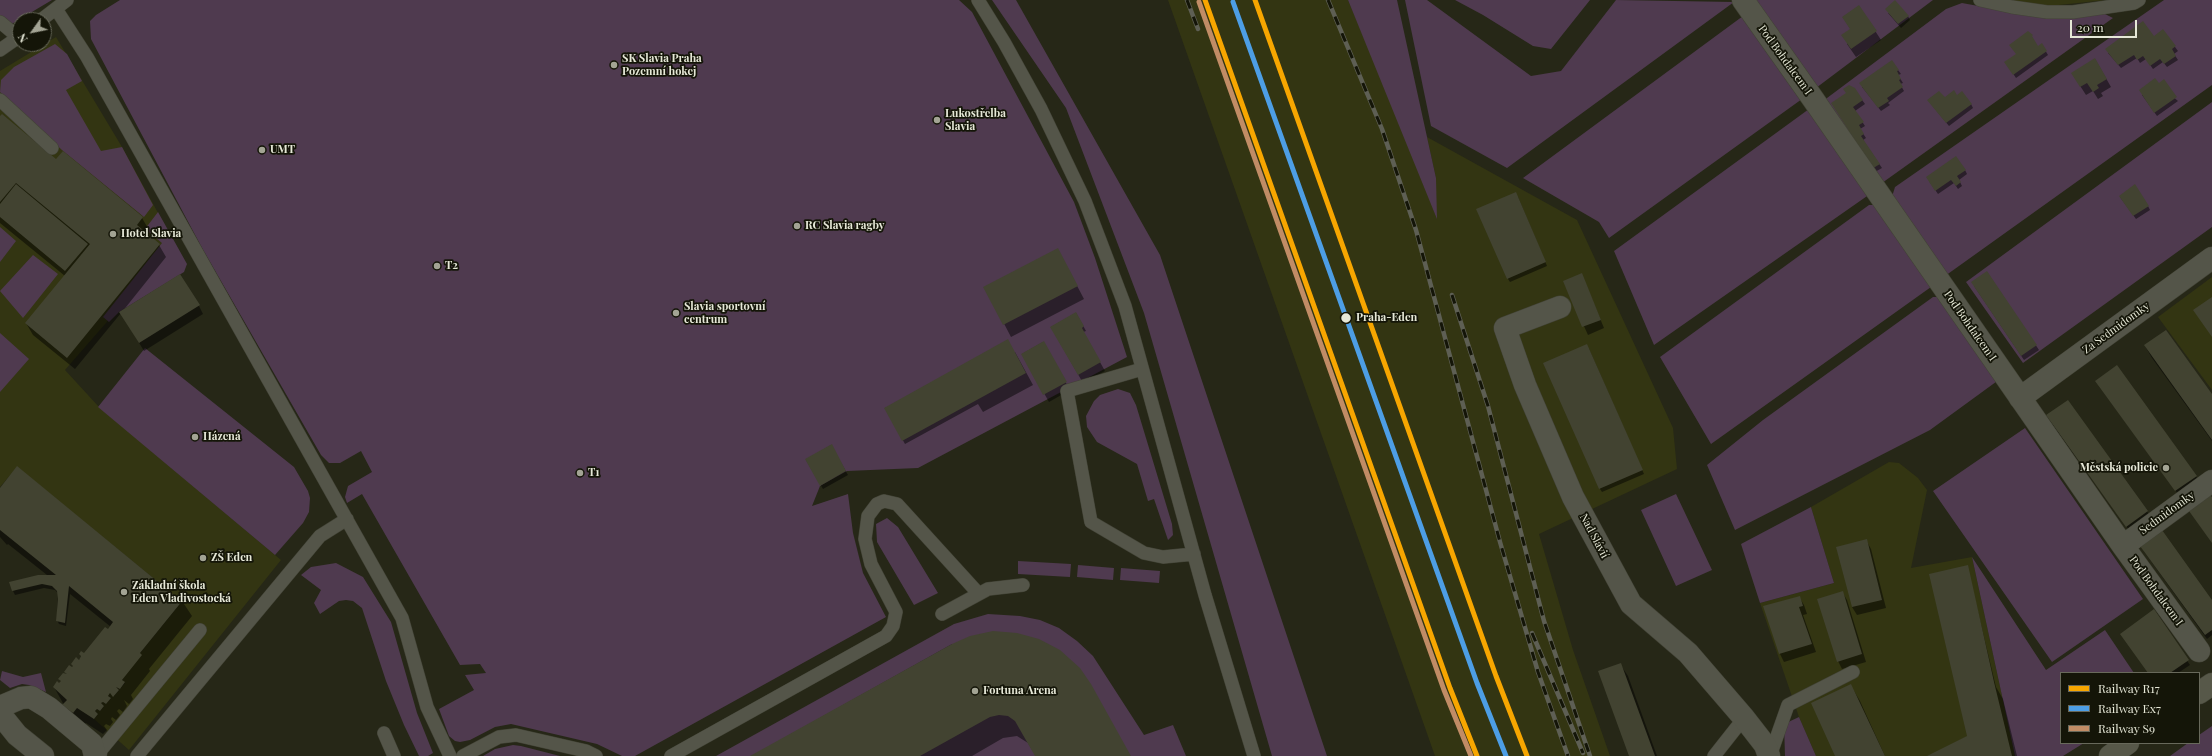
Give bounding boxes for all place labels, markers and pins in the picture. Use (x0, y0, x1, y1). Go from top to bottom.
place label: SK Slavia Praha Pozemní hokej (622, 52, 702, 78)
marker: SK Slavia Praha Pozemní hokej (609, 60, 619, 70)
place label: Lukostřelba Slavia (945, 107, 1006, 133)
marker: Lukostřelba Slavia (932, 115, 942, 125)
place label: UMT (270, 143, 295, 157)
marker: UMT (257, 145, 267, 155)
place label: RC Slavia ragby (805, 219, 885, 233)
marker: RC Slavia ragby (792, 221, 802, 231)
place label: Hotel Slavia (121, 227, 181, 241)
marker: Hotel Slavia (108, 229, 118, 239)
place label: T2 (445, 259, 458, 273)
marker: T2 (432, 261, 442, 271)
place label: Slavia sportovní centrum (684, 300, 765, 326)
marker: Slavia sportovní centrum (671, 308, 681, 318)
marker: Praha-Eden (1339, 311, 1353, 325)
place label: Praha-Eden (1356, 311, 1417, 325)
place label: Házená (203, 430, 241, 444)
marker: Házená (190, 432, 200, 442)
place label: Městská policie (2080, 461, 2158, 475)
marker: Městská policie (2161, 463, 2171, 473)
place label: T1 (588, 466, 600, 480)
marker: T1 (575, 468, 585, 478)
place label: ZŠ Eden (211, 551, 252, 565)
marker: ZŠ Eden (198, 553, 208, 563)
place label: Základní škola Eden Vladivostocká (132, 579, 231, 605)
marker: Základní škola Eden Vladivostocká (119, 587, 129, 597)
place label: Fortuna Arena (983, 684, 1056, 698)
marker: Fortuna Arena (970, 686, 980, 696)

